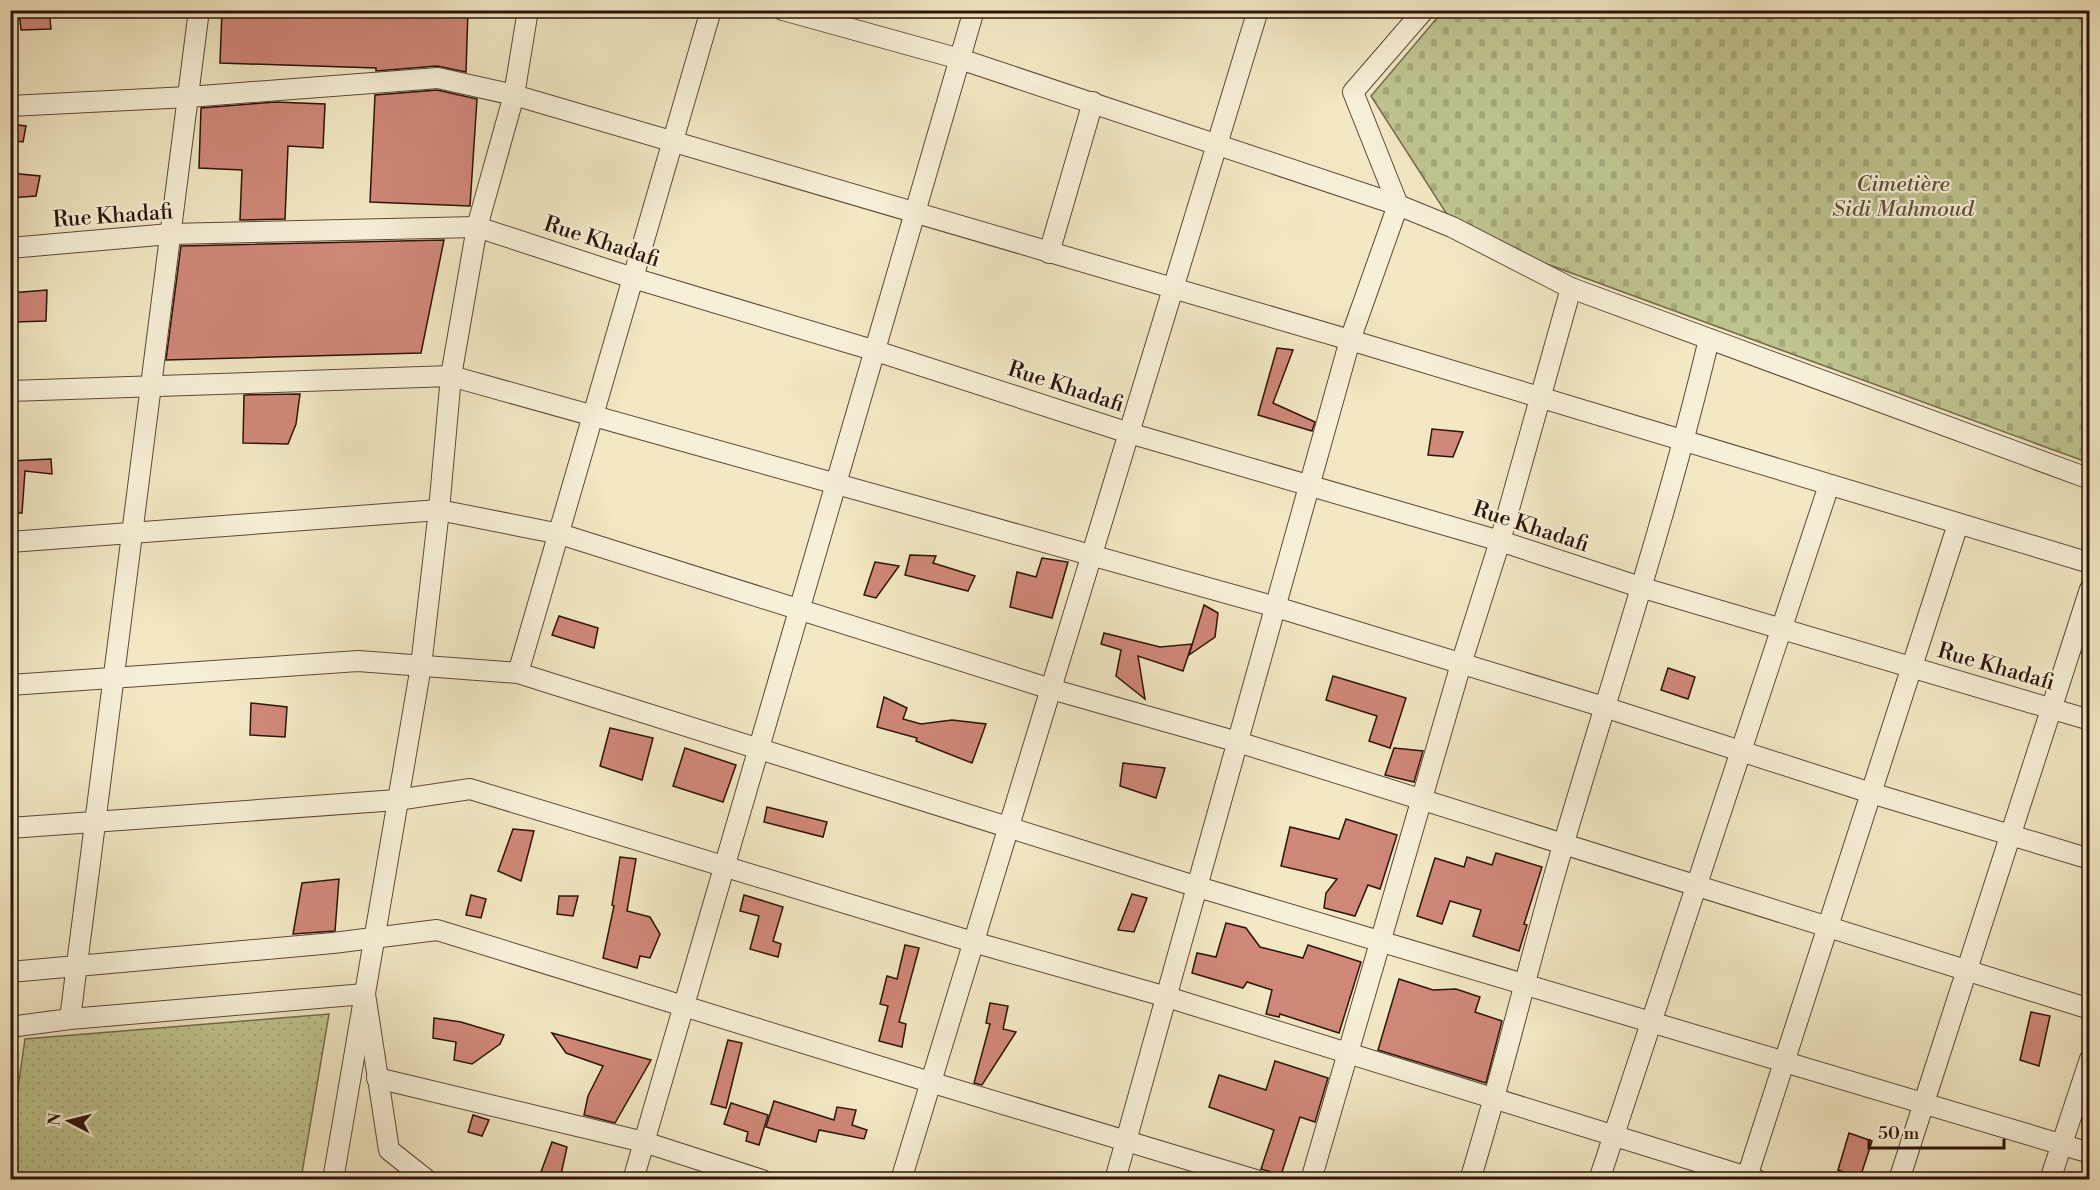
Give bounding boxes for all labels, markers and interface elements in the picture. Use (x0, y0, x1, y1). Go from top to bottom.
park label: Cimetière Sidi Mahmoud (1832, 171, 1975, 223)
street label: Rue Khadafi (52, 198, 174, 234)
street label: Rue Khadafi (540, 210, 664, 274)
street label: Rue Khadafi (1004, 355, 1128, 419)
street label: Rue Khadafi (1469, 495, 1593, 559)
street label: Rue Khadafi (1934, 637, 2058, 697)
north arrow (39, 1091, 99, 1151)
text: N (44, 1111, 66, 1127)
scale bar (1869, 1112, 2004, 1150)
text: 50 m (1878, 1122, 1920, 1145)

